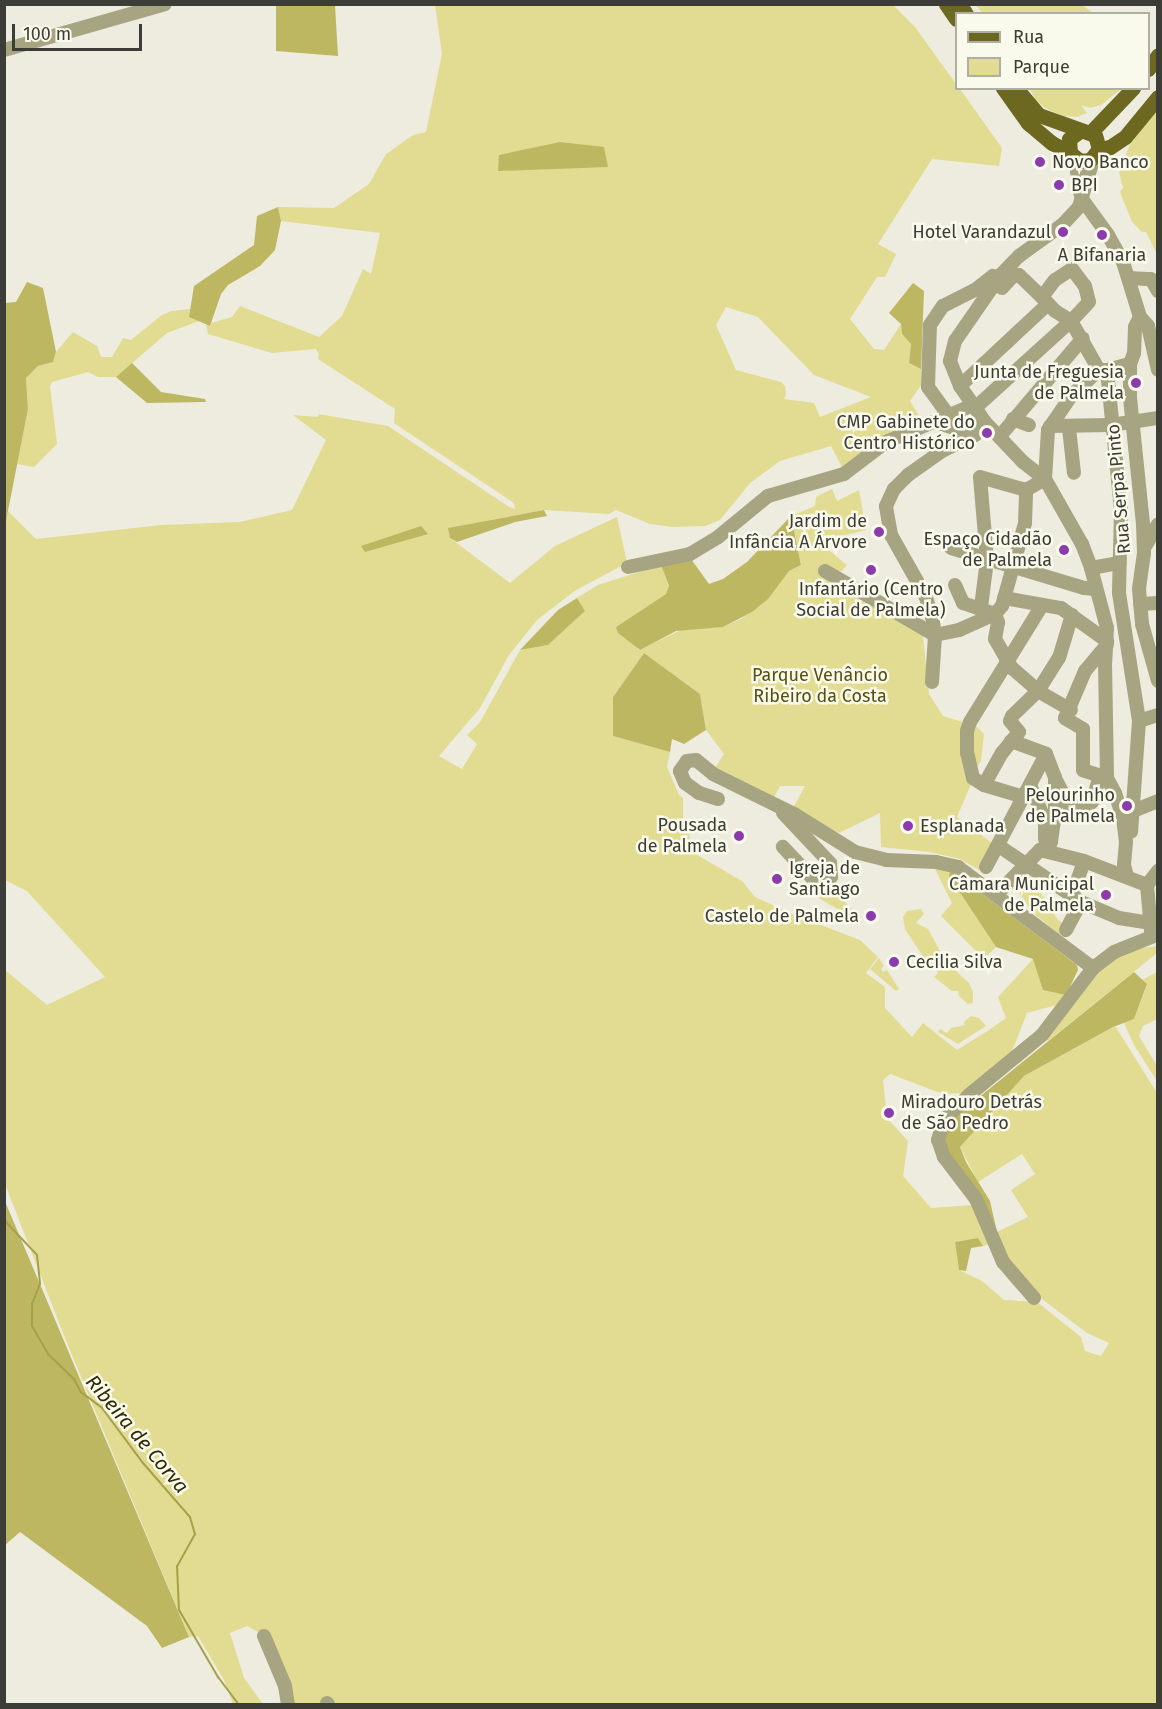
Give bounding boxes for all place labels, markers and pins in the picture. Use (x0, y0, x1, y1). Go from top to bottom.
place label: Novo Banco (1052, 151, 1149, 173)
marker: Novo Banco (1033, 155, 1047, 169)
place label: BPI (1071, 174, 1098, 196)
marker: BPI (1052, 178, 1066, 192)
place label: Hotel Varandazul (912, 221, 1051, 243)
marker: Hotel Varandazul (1056, 225, 1070, 239)
marker: A Bifanaria (1095, 228, 1109, 242)
place label: A Bifanaria (1058, 244, 1146, 266)
place label: Junta de Freguesia de Palmela (974, 362, 1124, 404)
marker: Junta de Freguesia de Palmela (1129, 376, 1143, 390)
place label: CMP Gabinete do Centro Histórico (836, 412, 975, 454)
marker: CMP Gabinete do Centro Histórico (980, 426, 994, 440)
place label: Jardim de Infância A Árvore (729, 511, 867, 554)
marker: Jardim de Infância A Árvore (872, 525, 886, 539)
place label: Espaço Cidadão de Palmela (923, 529, 1052, 572)
marker: Espaço Cidadão de Palmela (1057, 543, 1071, 557)
marker: Infantário (Centro Social de Palmela) (864, 563, 878, 577)
place label: Infantário (Centro Social de Palmela) (796, 579, 946, 622)
place label: Pelourinho de Palmela (1025, 785, 1115, 828)
marker: Pelourinho de Palmela (1120, 799, 1134, 813)
place label: Pousada de Palmela (637, 815, 727, 858)
place label: Esplanada (920, 815, 1005, 837)
marker: Esplanada (901, 819, 915, 833)
marker: Pousada de Palmela (732, 829, 746, 843)
place label: Igreja de Santiago (789, 858, 860, 900)
marker: Igreja de Santiago (770, 872, 784, 886)
place label: Câmara Municipal de Palmela (949, 874, 1094, 916)
marker: Câmara Municipal de Palmela (1099, 888, 1113, 902)
place label: Castelo de Palmela (705, 905, 859, 927)
marker: Castelo de Palmela (864, 909, 878, 923)
place label: Cecilia Silva (906, 951, 1002, 973)
marker: Cecilia Silva (887, 955, 901, 969)
place label: Miradouro Detrás de São Pedro (901, 1092, 1042, 1134)
marker: Miradouro Detrás de São Pedro (882, 1106, 896, 1120)

